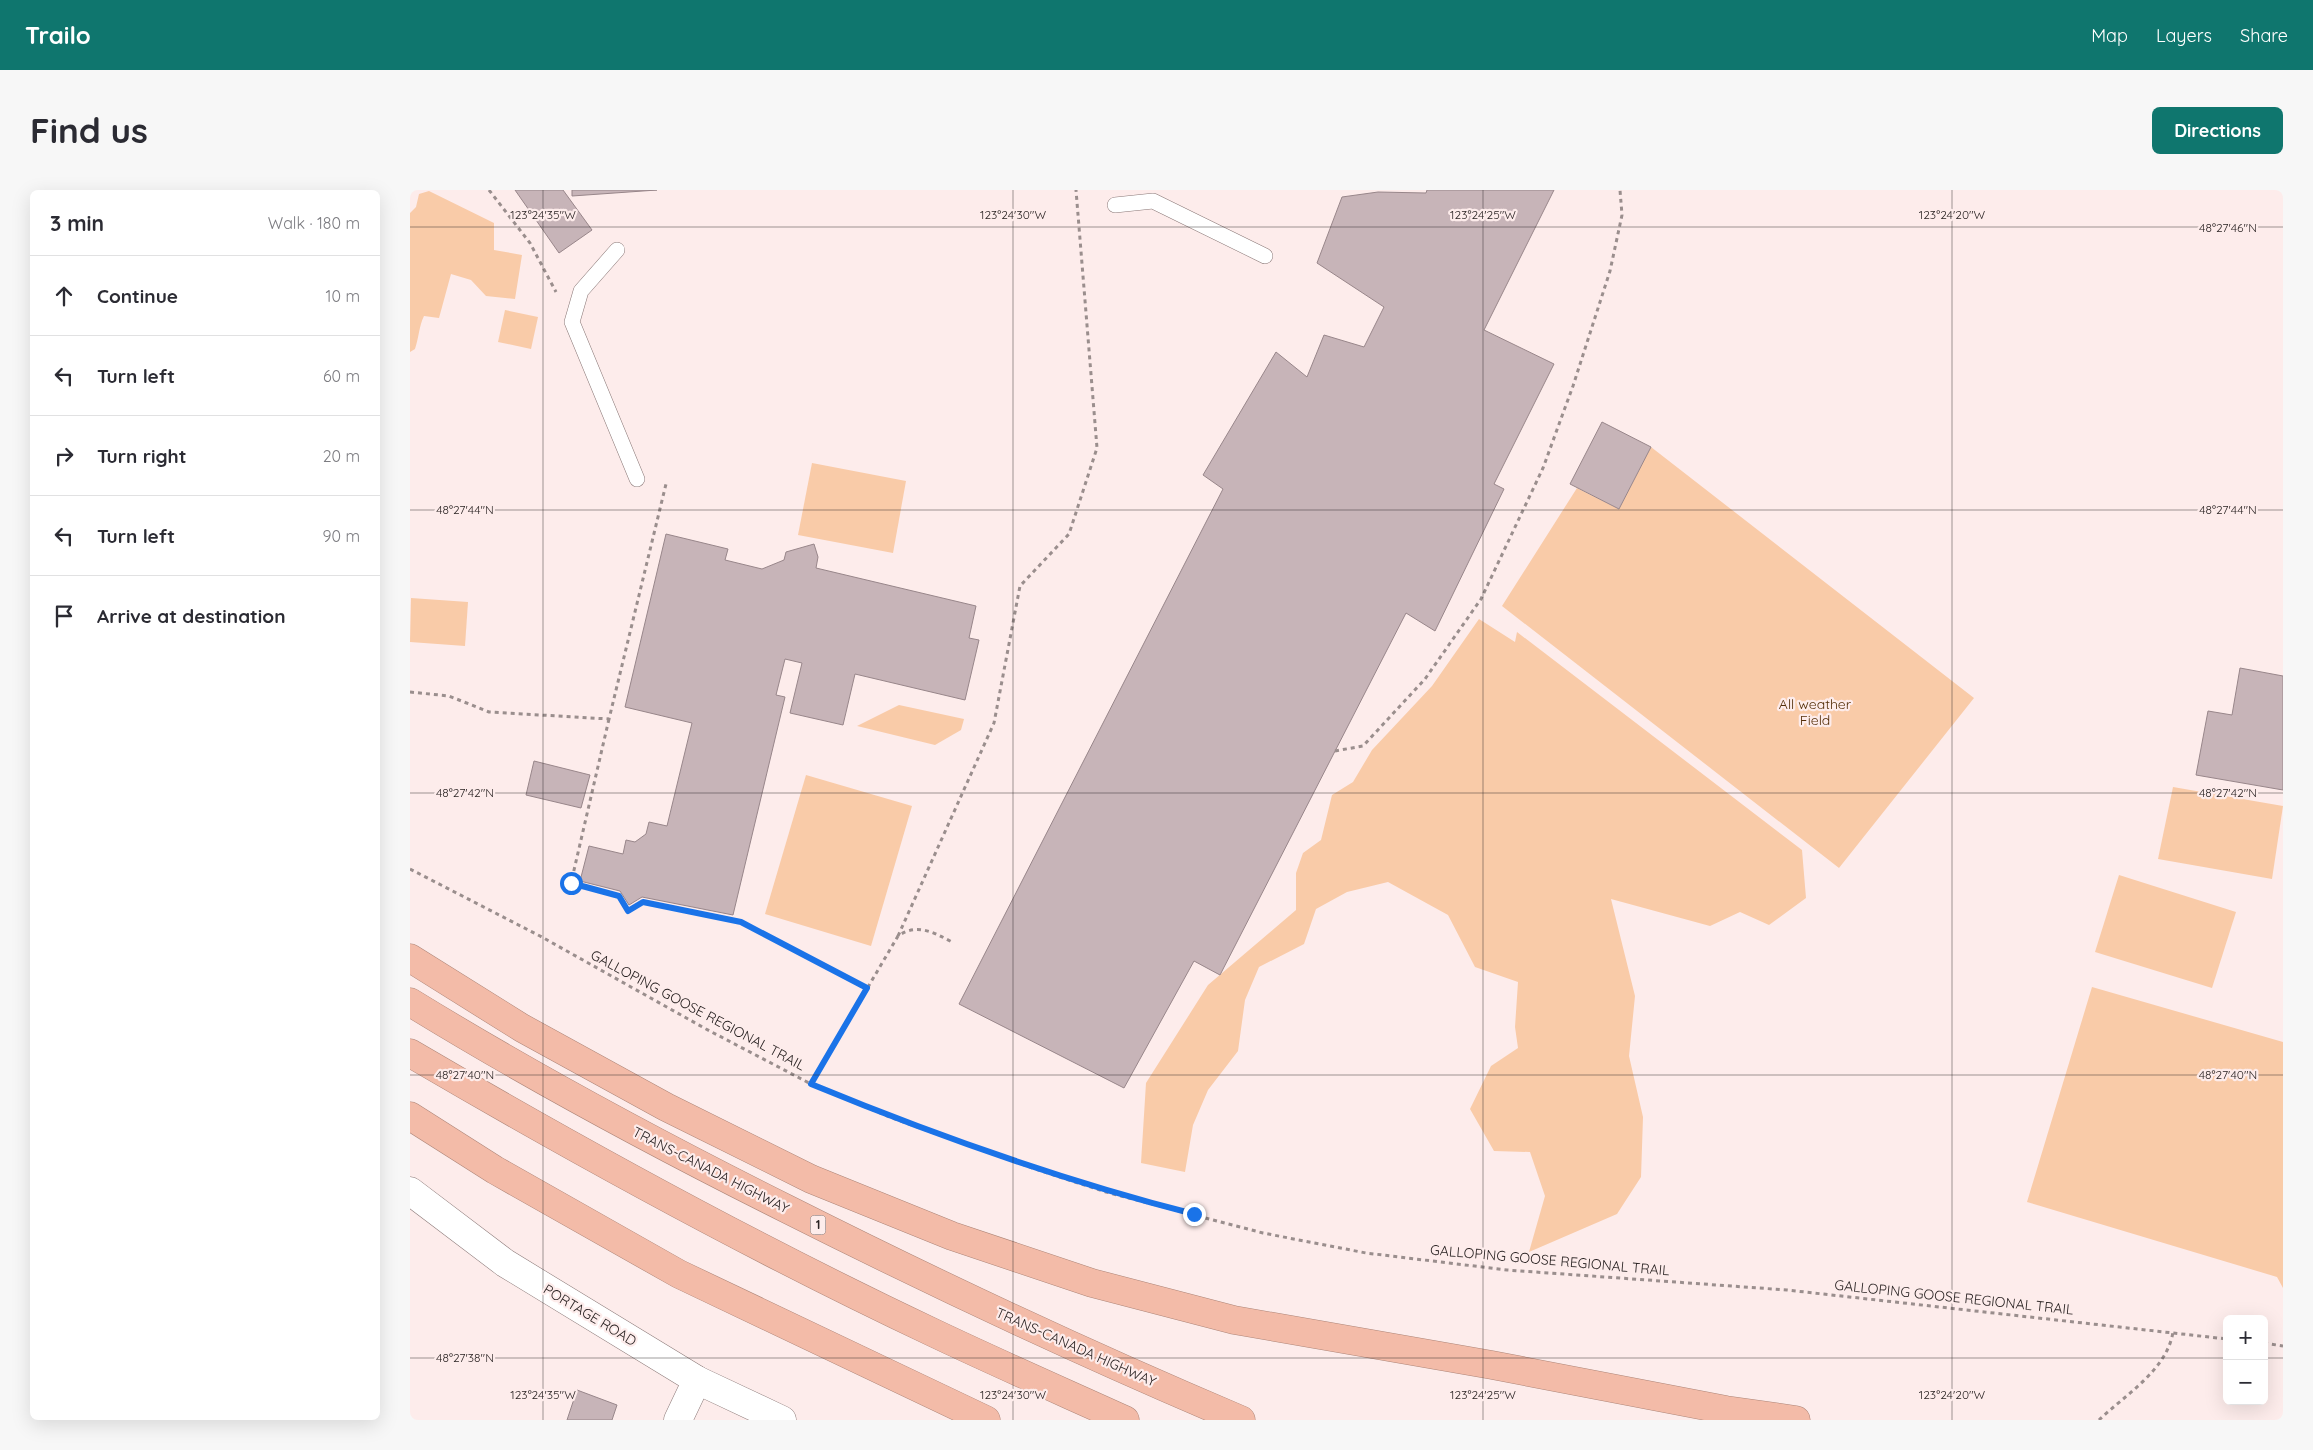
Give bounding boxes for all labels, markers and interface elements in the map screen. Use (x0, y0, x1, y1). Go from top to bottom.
text: Trailo (25, 20, 91, 50)
text: Map (2091, 24, 2128, 47)
text: Layers (2156, 24, 2212, 47)
text: Share (2240, 24, 2288, 47)
button: Directions (2152, 107, 2283, 154)
text: Find us (30, 108, 148, 152)
text: 123°24'35"W (510, 207, 576, 222)
text: 123°24'30"W (980, 207, 1046, 222)
text: 123°24'25"W (1450, 207, 1516, 222)
text: 123°24'20"W (1919, 207, 1986, 222)
text: 3 min (50, 210, 104, 236)
text: Walk · 180 m (268, 213, 360, 233)
text: 48°27'46"N (2199, 220, 2257, 235)
icon: ahead (50, 282, 78, 310)
text: Continue (97, 284, 178, 308)
text: 10 m (326, 286, 360, 306)
icon: left (50, 362, 78, 390)
text: Turn left (97, 364, 175, 388)
text: 60 m (323, 366, 360, 386)
icon: right (50, 442, 78, 470)
text: Turn right (97, 444, 186, 468)
text: 20 m (323, 446, 360, 466)
text: 48°27'44"N (436, 502, 494, 517)
text: 48°27'44"N (2199, 502, 2257, 517)
icon: left (50, 522, 78, 550)
text: Turn left (97, 524, 175, 548)
text: 90 m (323, 526, 360, 546)
icon: arrive (50, 602, 78, 630)
text: Arrive at destination (97, 604, 286, 628)
park label: All weather Field (1779, 695, 1852, 729)
text: 48°27'42"N (436, 785, 494, 800)
text: 48°27'42"N (2199, 785, 2257, 800)
route start (560, 872, 583, 895)
street label: GALLOPING GOOSE REGIONAL TRAIL (588, 946, 809, 1075)
text: 48°27'40"N (436, 1067, 494, 1082)
text: 48°27'40"N (2199, 1067, 2257, 1082)
street label: TRANS-CANADA HIGHWAY (630, 1123, 793, 1218)
route end (1183, 1203, 1206, 1226)
road number: 1 (810, 1216, 826, 1234)
street label: GALLOPING GOOSE REGIONAL TRAIL (1430, 1241, 1671, 1279)
street label: GALLOPING GOOSE REGIONAL TRAIL (1834, 1275, 2075, 1319)
street label: PORTAGE ROAD (540, 1280, 640, 1350)
street label: TRANS-CANADA HIGHWAY (993, 1303, 1159, 1391)
map controls (2223, 1315, 2268, 1405)
button: + (2223, 1315, 2268, 1360)
text: 48°27'38"N (436, 1350, 494, 1365)
button: − (2223, 1360, 2268, 1405)
text: 123°24'35"W (510, 1387, 576, 1402)
text: 123°24'30"W (980, 1387, 1046, 1402)
text: 123°24'25"W (1450, 1387, 1516, 1402)
text: 123°24'20"W (1919, 1387, 1986, 1402)

